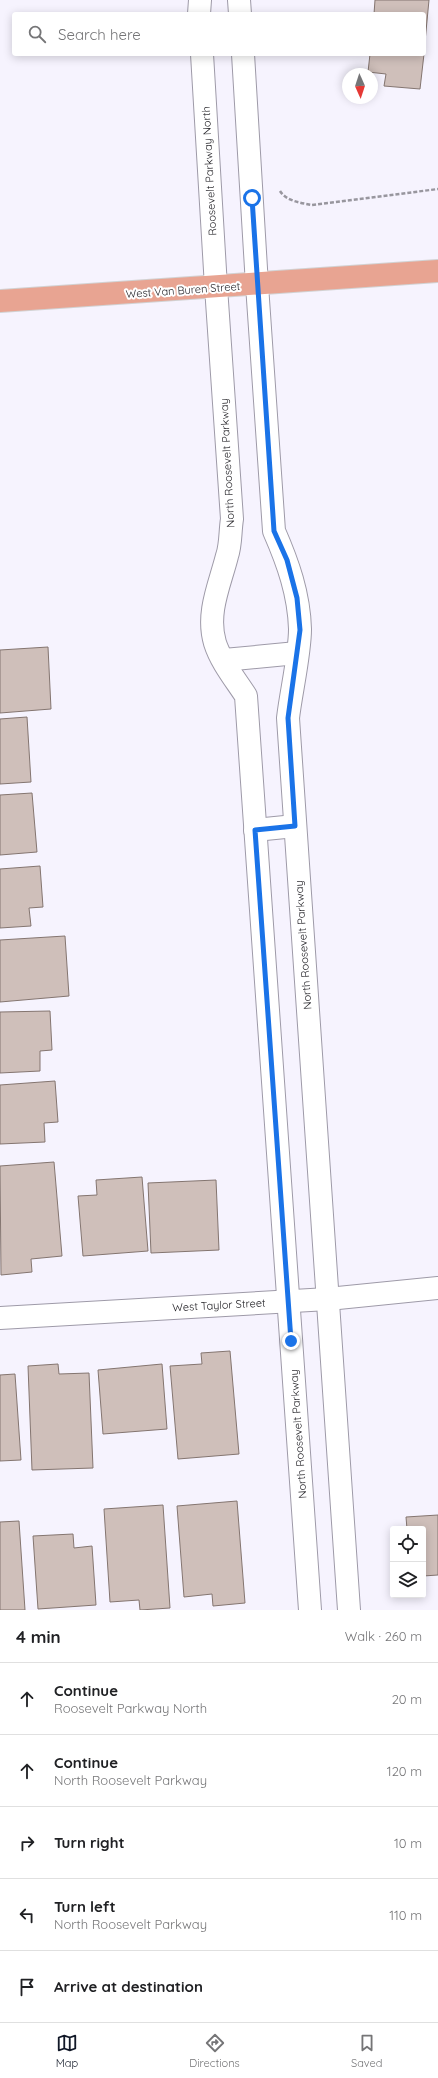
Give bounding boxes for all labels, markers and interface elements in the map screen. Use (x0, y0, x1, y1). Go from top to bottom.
search box (12, 12, 426, 56)
icon: search (26, 23, 48, 45)
text: Search here (58, 25, 141, 44)
north arrow (342, 68, 378, 104)
street label: Roosevelt Parkway North (199, 106, 219, 236)
route start (243, 189, 261, 207)
street label: West Van Buren Street (125, 279, 241, 301)
street label: North Roosevelt Parkway (217, 398, 237, 528)
street label: North Roosevelt Parkway (291, 880, 315, 1010)
street label: West Taylor Street (172, 1296, 266, 1314)
route end (282, 1332, 300, 1350)
street label: North Roosevelt Parkway (286, 1369, 310, 1499)
map controls (390, 1526, 426, 1598)
button: locate (390, 1526, 426, 1562)
button: layers (390, 1562, 426, 1598)
text: 4 min (16, 1626, 61, 1647)
text: Walk · 260 m (345, 1628, 422, 1644)
text: Continue (54, 1681, 118, 1700)
icon: ahead (16, 1688, 38, 1710)
text: 20 m (392, 1691, 422, 1707)
text: Roosevelt Parkway North (54, 1700, 207, 1716)
text: Continue (54, 1753, 118, 1772)
icon: ahead (16, 1760, 38, 1782)
text: 120 m (387, 1763, 422, 1779)
text: North Roosevelt Parkway (54, 1772, 207, 1788)
icon: right (16, 1832, 38, 1854)
text: Turn right (54, 1833, 125, 1852)
text: 10 m (394, 1835, 422, 1851)
text: Turn left (54, 1897, 116, 1916)
icon: left (16, 1904, 38, 1926)
text: 110 m (389, 1907, 422, 1923)
text: North Roosevelt Parkway (54, 1916, 207, 1932)
icon: arrive (16, 1976, 38, 1998)
text: Arrive at destination (54, 1977, 203, 1996)
tab: Map (56, 2032, 78, 2070)
tab: Directions (189, 2032, 240, 2070)
tab: Saved (351, 2032, 382, 2070)

